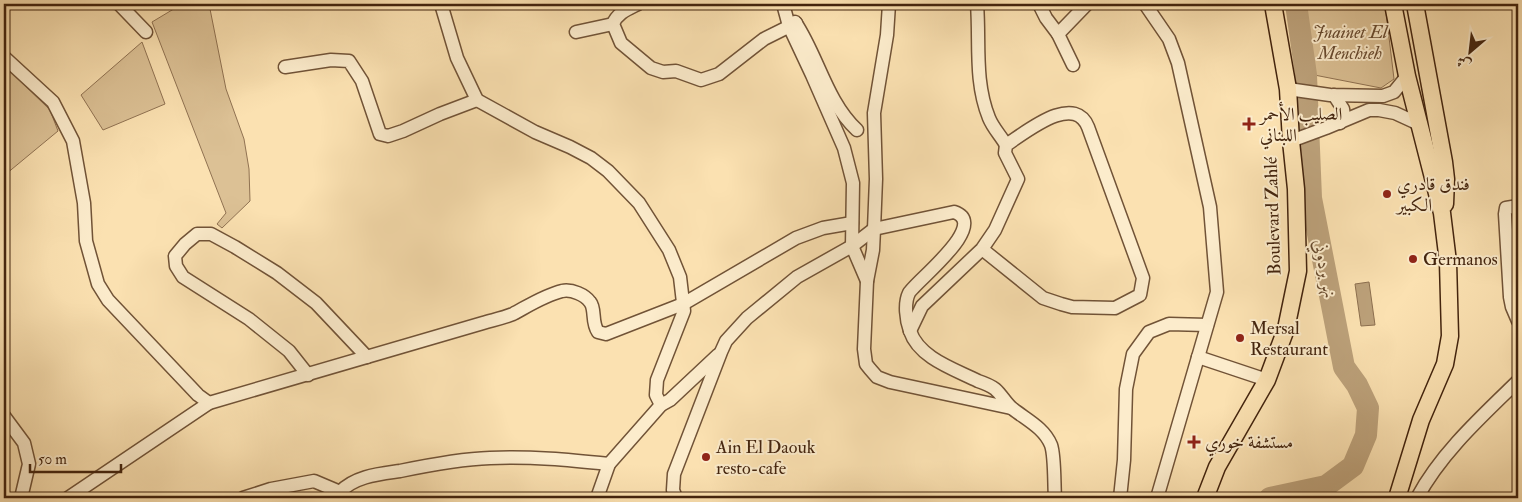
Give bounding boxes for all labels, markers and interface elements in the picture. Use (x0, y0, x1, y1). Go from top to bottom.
park label: Jnainet El Menchieh (1313, 21, 1389, 65)
north arrow (1444, 28, 1494, 78)
text: ش (1454, 52, 1474, 74)
place label: الصليب الأحمر اللبناني (1258, 101, 1343, 150)
marker: الصليب الأحمر اللبناني (1242, 117, 1256, 131)
street label: Boulevard Zahlé (1259, 156, 1287, 276)
place label: فندق قادري الكبير (1395, 173, 1470, 217)
marker: فندق قادري الكبير (1381, 188, 1393, 200)
water label: نهر بردوني (1305, 237, 1342, 301)
place label: Germanos (1423, 248, 1498, 271)
marker: Germanos (1407, 253, 1419, 265)
place label: Mersal Restaurant (1250, 317, 1328, 361)
marker: Mersal Restaurant (1234, 332, 1246, 344)
place label: مستشفة خوري (1205, 431, 1293, 457)
marker: مستشفة خوري (1187, 435, 1201, 449)
place label: Ain El Daouk resto-cafe (715, 436, 816, 480)
scale bar (30, 442, 121, 474)
text: 50 m (38, 450, 67, 469)
marker: Ain El Daouk resto-cafe (700, 451, 712, 463)

